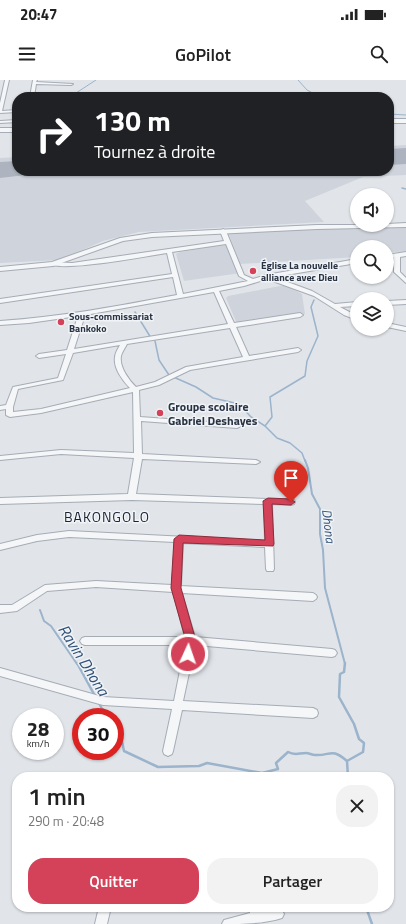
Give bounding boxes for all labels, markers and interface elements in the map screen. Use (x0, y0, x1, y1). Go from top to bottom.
text: 20:47 (20, 3, 57, 26)
text: GoPilot (175, 41, 231, 68)
icon: menu (16, 43, 38, 65)
icon: search (368, 43, 390, 65)
text: 130 m (94, 99, 171, 142)
icon: right (28, 108, 80, 160)
text: Tournez à droite (94, 138, 215, 165)
map controls (350, 188, 394, 336)
button: sound (350, 188, 394, 232)
button: search (350, 240, 394, 284)
place label: Église La nouvelle alliance avec Dieu (261, 258, 338, 285)
marker: Église La nouvelle alliance avec Dieu (248, 266, 258, 276)
button: layers (350, 292, 394, 336)
place label: Sous-commissariat Bankoko (69, 309, 153, 336)
marker: Sous-commissariat Bankoko (56, 317, 66, 327)
place label: Groupe scolaire Gabriel Deshayes (168, 397, 258, 430)
marker: Groupe scolaire Gabriel Deshayes (155, 408, 165, 418)
pin (274, 461, 308, 502)
icon: arrive (280, 467, 302, 489)
district label: BAKONGOLO (64, 506, 150, 527)
water label: Dhona (317, 508, 341, 545)
water label: Ravin Dhona (52, 619, 116, 701)
position arrow (167, 633, 209, 675)
speed limit sign: 30 (72, 708, 124, 760)
text: 28 (27, 713, 49, 744)
text: km/h (27, 736, 49, 751)
text: 1 min (28, 778, 86, 814)
button: close (336, 785, 378, 827)
text: 290 m · 20:48 (28, 811, 104, 831)
button: Quitter (28, 858, 199, 904)
button: Partager (207, 858, 378, 904)

